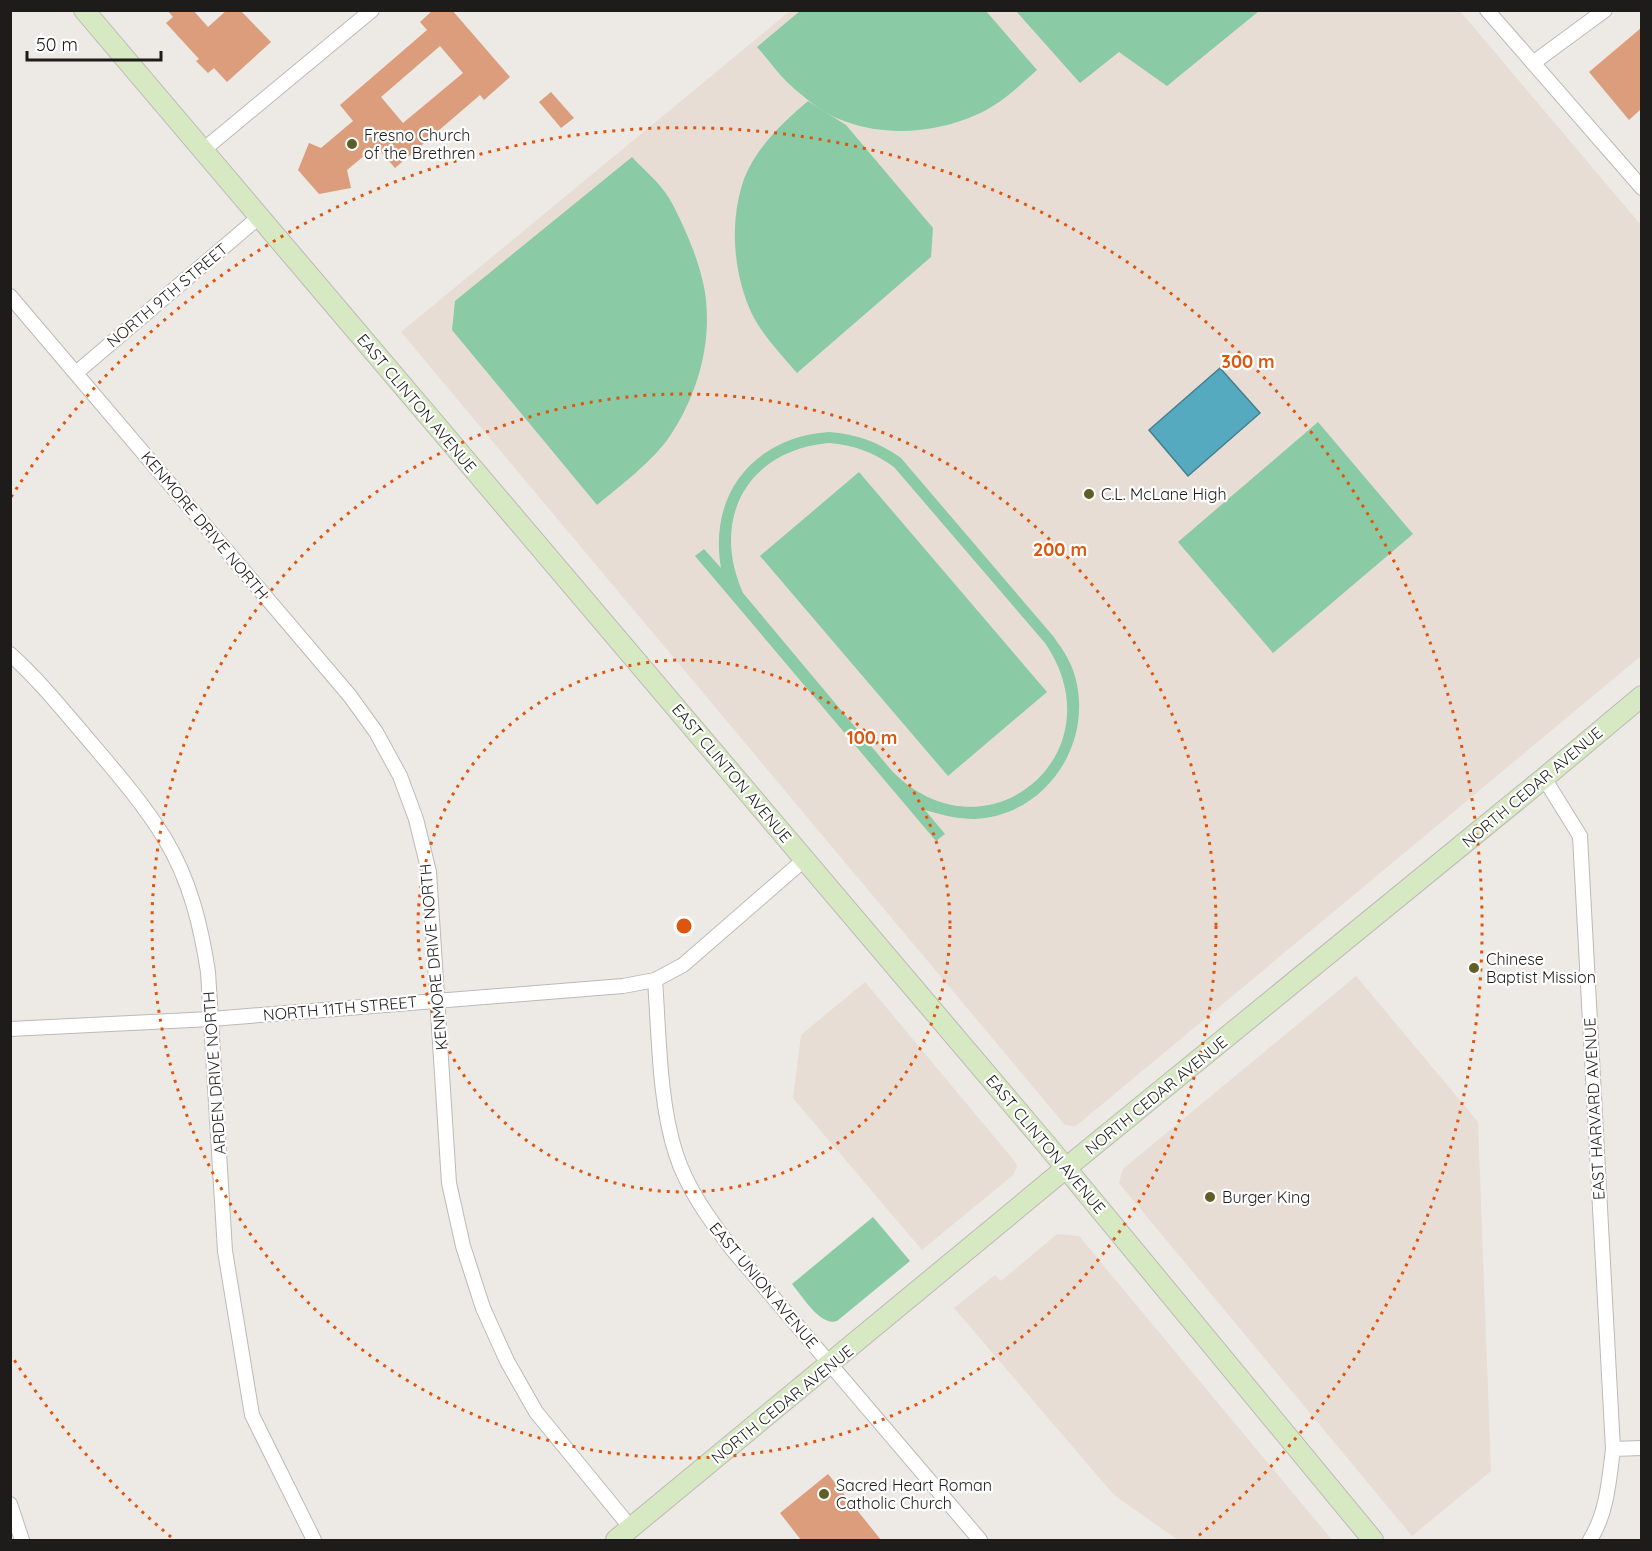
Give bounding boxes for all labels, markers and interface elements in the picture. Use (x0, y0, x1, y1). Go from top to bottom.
scale bar (27, 24, 160, 62)
text: 50 m (36, 33, 78, 56)
place label: Fresno Church of the Brethren (364, 125, 476, 163)
marker: Fresno Church of the Brethren (345, 137, 359, 151)
street label: NORTH 9TH STREET (102, 238, 232, 351)
street label: EAST CLINTON AVENUE (353, 329, 481, 477)
text: 300 m (1221, 350, 1275, 373)
street label: KENMORE DRIVE NORTH (137, 447, 273, 603)
place label: C.L. McLane High (1101, 484, 1227, 504)
marker: C.L. McLane High (1082, 487, 1096, 501)
text: 200 m (1033, 538, 1087, 561)
street label: EAST CLINTON AVENUE (668, 699, 796, 847)
street label: NORTH CEDAR AVENUE (1458, 722, 1606, 852)
text: 100 m (847, 726, 897, 749)
street label: KENMORE DRIVE NORTH (415, 863, 451, 1051)
centre of rings (674, 916, 694, 936)
place label: Chinese Baptist Mission (1486, 949, 1596, 987)
marker: Chinese Baptist Mission (1467, 961, 1481, 975)
street label: ARDEN DRIVE NORTH (198, 991, 230, 1155)
street label: NORTH 11TH STREET (262, 991, 418, 1025)
street label: EAST HARVARD AVENUE (1579, 1017, 1609, 1201)
street label: NORTH CEDAR AVENUE (1081, 1032, 1231, 1158)
street label: EAST CLINTON AVENUE (982, 1070, 1110, 1218)
place label: Burger King (1222, 1187, 1310, 1207)
marker: Burger King (1203, 1190, 1217, 1204)
street label: EAST UNION AVENUE (705, 1218, 823, 1352)
street label: NORTH CEDAR AVENUE (707, 1341, 857, 1467)
place label: Sacred Heart Roman Catholic Church (836, 1475, 992, 1513)
marker: Sacred Heart Roman Catholic Church (817, 1487, 831, 1501)

